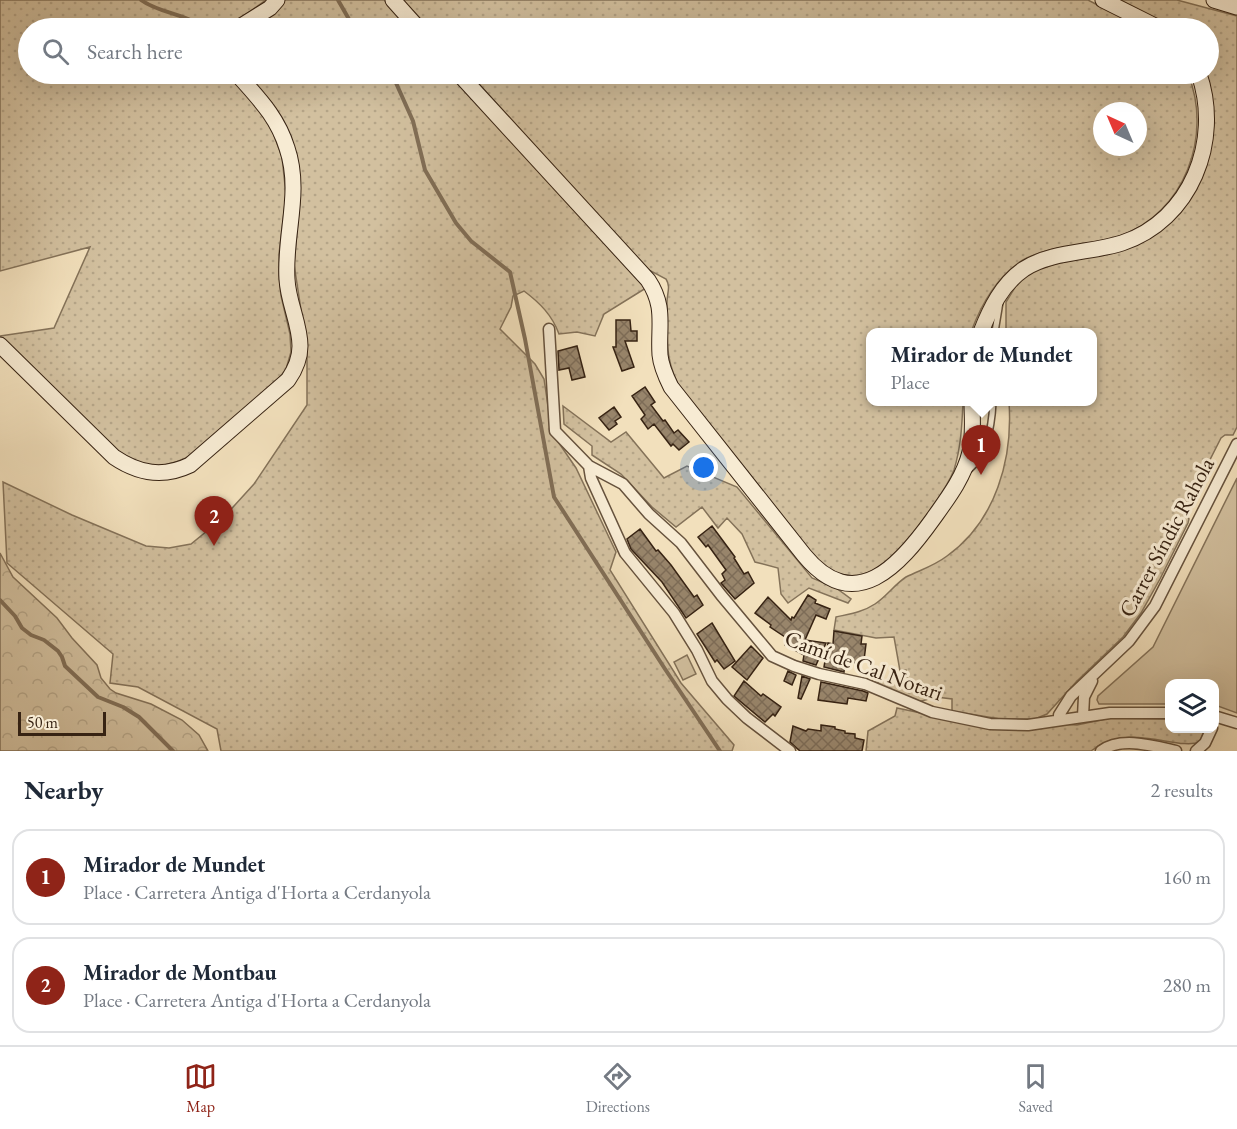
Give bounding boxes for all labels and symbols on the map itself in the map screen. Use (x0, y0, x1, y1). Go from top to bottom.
north arrow (1093, 102, 1147, 156)
pin: 1 (962, 426, 1000, 475)
street label: Carrer Síndic Rahola (1112, 452, 1221, 622)
your location (689, 453, 718, 482)
pin: 2 (194, 496, 234, 546)
street label: Camí de Cal Notari (781, 623, 947, 708)
scale bar (18, 709, 106, 736)

